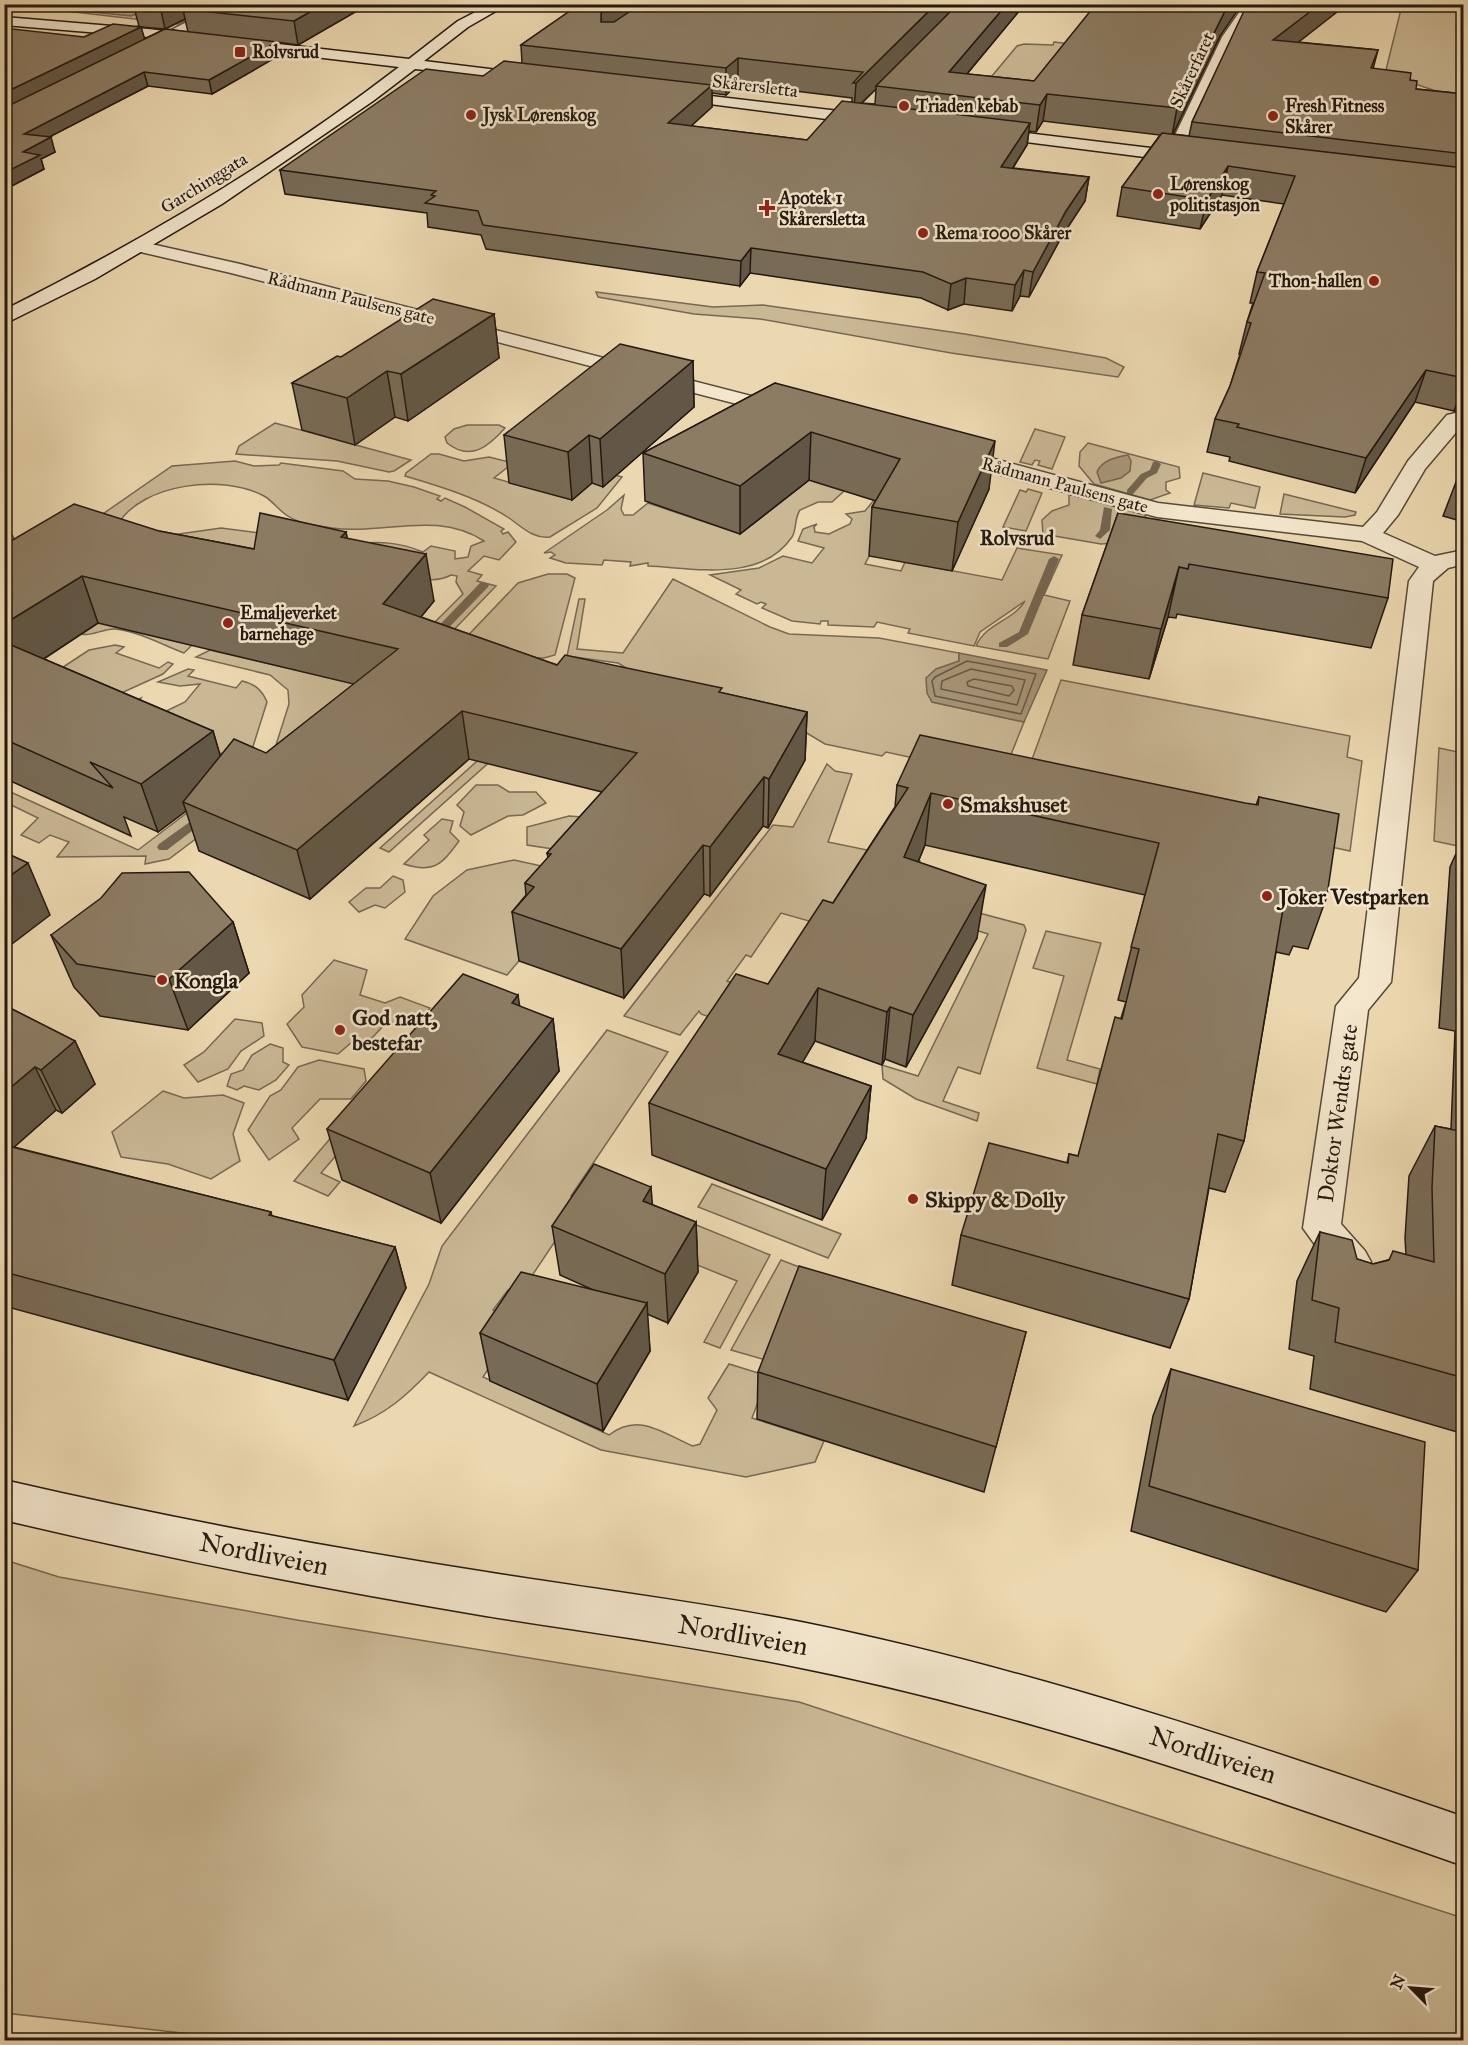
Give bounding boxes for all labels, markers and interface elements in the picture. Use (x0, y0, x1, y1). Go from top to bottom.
street label: Skårerfaret (1165, 28, 1219, 112)
place label: Rolvsrud (252, 41, 320, 63)
marker: Rolvsrud (233, 45, 247, 59)
street label: Skårersletta (711, 70, 800, 102)
place label: Triaden kebab (915, 95, 1018, 117)
place label: Fresh Fitness Skårer (1285, 95, 1385, 138)
marker: Triaden kebab (897, 99, 911, 113)
place label: Jysk Lørenskog (481, 104, 596, 127)
marker: Jysk Lørenskog (464, 108, 478, 122)
marker: Fresh Fitness Skårer (1266, 109, 1280, 123)
street label: Garchinggata (157, 147, 252, 219)
place label: Lørenskog politistasjon (1169, 173, 1260, 217)
place label: Apotek 1 Skårersletta (778, 187, 866, 230)
marker: Lørenskog politistasjon (1151, 187, 1165, 201)
marker: Apotek 1 Skårersletta (760, 201, 774, 215)
place label: Rema 1000 Skårer (935, 222, 1072, 244)
marker: Rema 1000 Skårer (916, 226, 930, 240)
street label: Rådmann Paulsens gate (265, 267, 437, 330)
place label: Thon-hallen (1268, 270, 1362, 292)
marker: Thon-hallen (1367, 274, 1381, 288)
street label: Rådmann Paulsens gate (979, 452, 1151, 519)
district label: Rolvsrud (980, 526, 1055, 550)
place label: Emaljeverket barnehage (239, 602, 338, 646)
marker: Emaljeverket barnehage (221, 616, 235, 630)
place label: Smakshuset (960, 791, 1068, 818)
marker: Smakshuset (941, 797, 955, 811)
place label: Joker Vestparken (1276, 883, 1429, 911)
marker: Joker Vestparken (1260, 889, 1274, 903)
place label: Kongla (174, 967, 239, 994)
marker: Kongla (155, 973, 169, 987)
place label: God natt, bestefar (351, 1004, 438, 1056)
street label: Doktor Wendts gate (1312, 1022, 1363, 1204)
marker: God natt, bestefar (333, 1023, 347, 1037)
place label: Skippy & Dolly (925, 1186, 1066, 1213)
marker: Skippy & Dolly (906, 1192, 920, 1206)
street label: Nordliveien (197, 1525, 332, 1582)
street label: Nordliveien (676, 1607, 811, 1662)
street label: Nordliveien (1146, 1719, 1281, 1790)
north arrow (1381, 1958, 1441, 2018)
text: N (1386, 1971, 1410, 1992)

